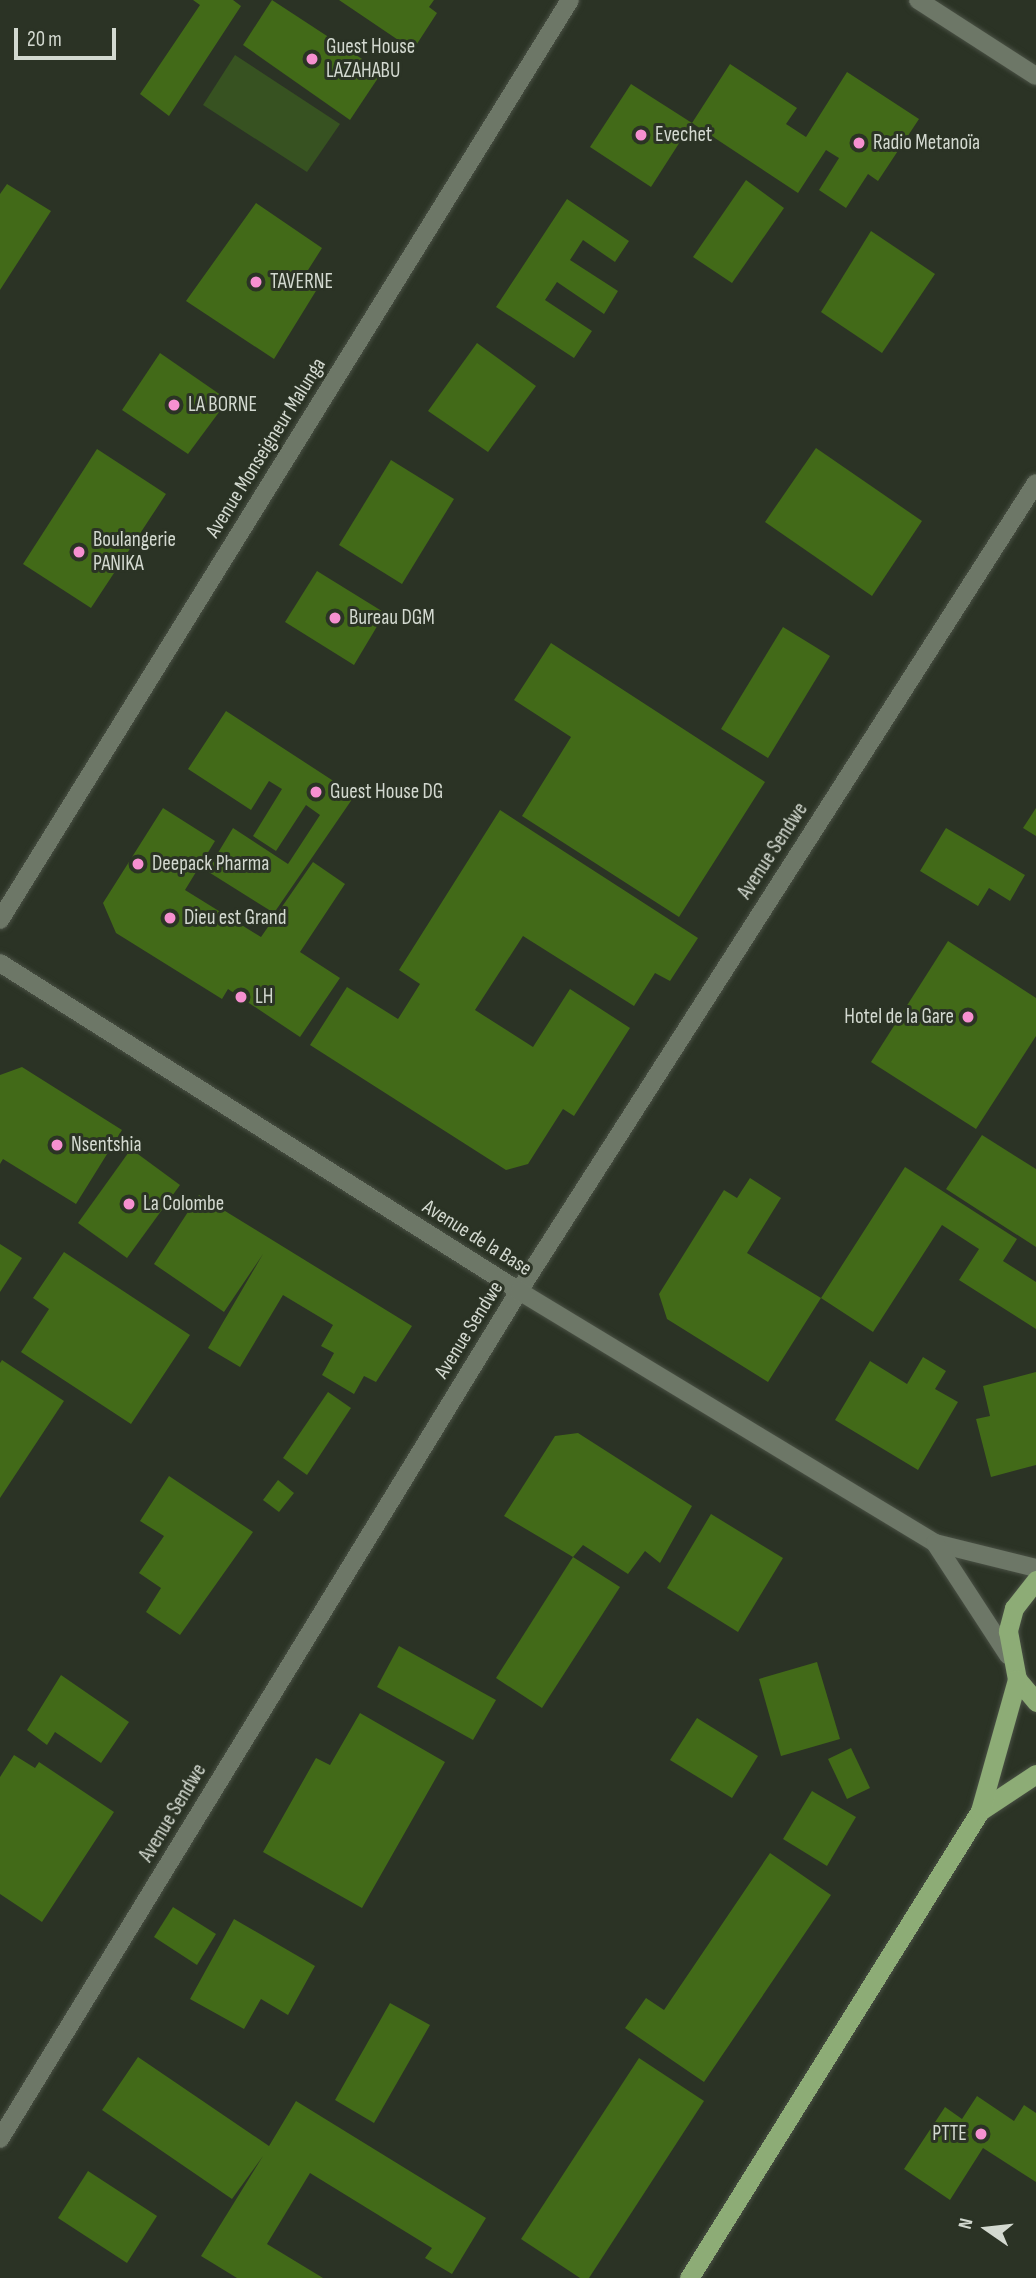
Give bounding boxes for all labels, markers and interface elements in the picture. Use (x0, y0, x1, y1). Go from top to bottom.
scale bar (18, 14, 119, 58)
text: 20 m (27, 27, 62, 52)
place label: Guest House LAZAHABU (326, 34, 415, 84)
marker: Guest House LAZAHABU (304, 51, 320, 67)
place label: Evechet (655, 122, 712, 148)
marker: Evechet (633, 127, 649, 143)
place label: Radio Metanoïa (873, 130, 980, 156)
marker: Radio Metanoïa (851, 135, 867, 151)
place label: TAVERNE (270, 269, 333, 295)
marker: TAVERNE (248, 274, 264, 290)
street label: Avenue Monseigneur Malunga (200, 353, 332, 543)
place label: LA BORNE (188, 392, 257, 418)
marker: LA BORNE (166, 397, 182, 413)
place label: Boulangerie PANIKA (93, 527, 176, 577)
marker: Boulangerie PANIKA (71, 544, 87, 560)
place label: Bureau DGM (349, 605, 435, 631)
marker: Bureau DGM (327, 610, 343, 626)
place label: Guest House DG (330, 779, 443, 805)
marker: Guest House DG (308, 784, 324, 800)
street label: Avenue Sendwe (732, 798, 814, 904)
place label: Deepack Pharma (152, 851, 269, 877)
marker: Deepack Pharma (130, 856, 146, 872)
place label: Dieu est Grand (184, 905, 287, 931)
marker: Dieu est Grand (162, 910, 178, 926)
place label: LH (255, 984, 273, 1010)
marker: LH (233, 989, 249, 1005)
place label: Hotel de la Gare (844, 1004, 954, 1030)
marker: Hotel de la Gare (960, 1009, 976, 1025)
place label: Nsentshia (71, 1132, 142, 1158)
marker: Nsentshia (49, 1137, 65, 1153)
place label: La Colombe (143, 1191, 224, 1217)
street label: Avenue de la Base (418, 1194, 536, 1282)
marker: La Colombe (121, 1196, 137, 1212)
street label: Avenue Sendwe (429, 1277, 509, 1383)
street label: Avenue Sendwe (134, 1759, 212, 1867)
place label: PTTE (932, 2121, 967, 2147)
marker: PTTE (973, 2126, 989, 2142)
north arrow (952, 2194, 1022, 2264)
text: N (954, 2216, 979, 2232)

